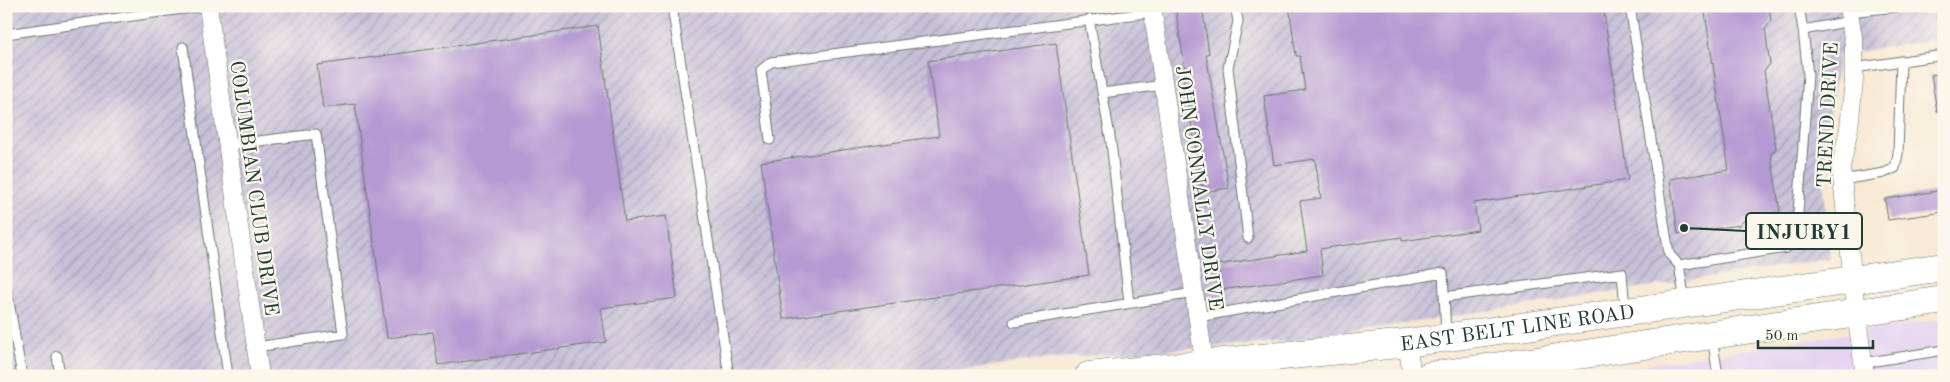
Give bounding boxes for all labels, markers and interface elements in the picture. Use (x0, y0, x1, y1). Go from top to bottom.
street label: TREND DRIVE (1815, 42, 1843, 189)
street label: COLUMBIAN CLUB DRIVE (225, 59, 281, 317)
street label: JOHN CONNALLY DRIVE (1171, 64, 1225, 312)
callout: INJURY1 (1746, 213, 1862, 249)
text: INJURY1 (1756, 223, 1852, 244)
street label: EAST BELT LINE ROAD (1399, 303, 1636, 356)
scale bar (1758, 317, 1872, 349)
text: 50 m (1765, 329, 1799, 344)

